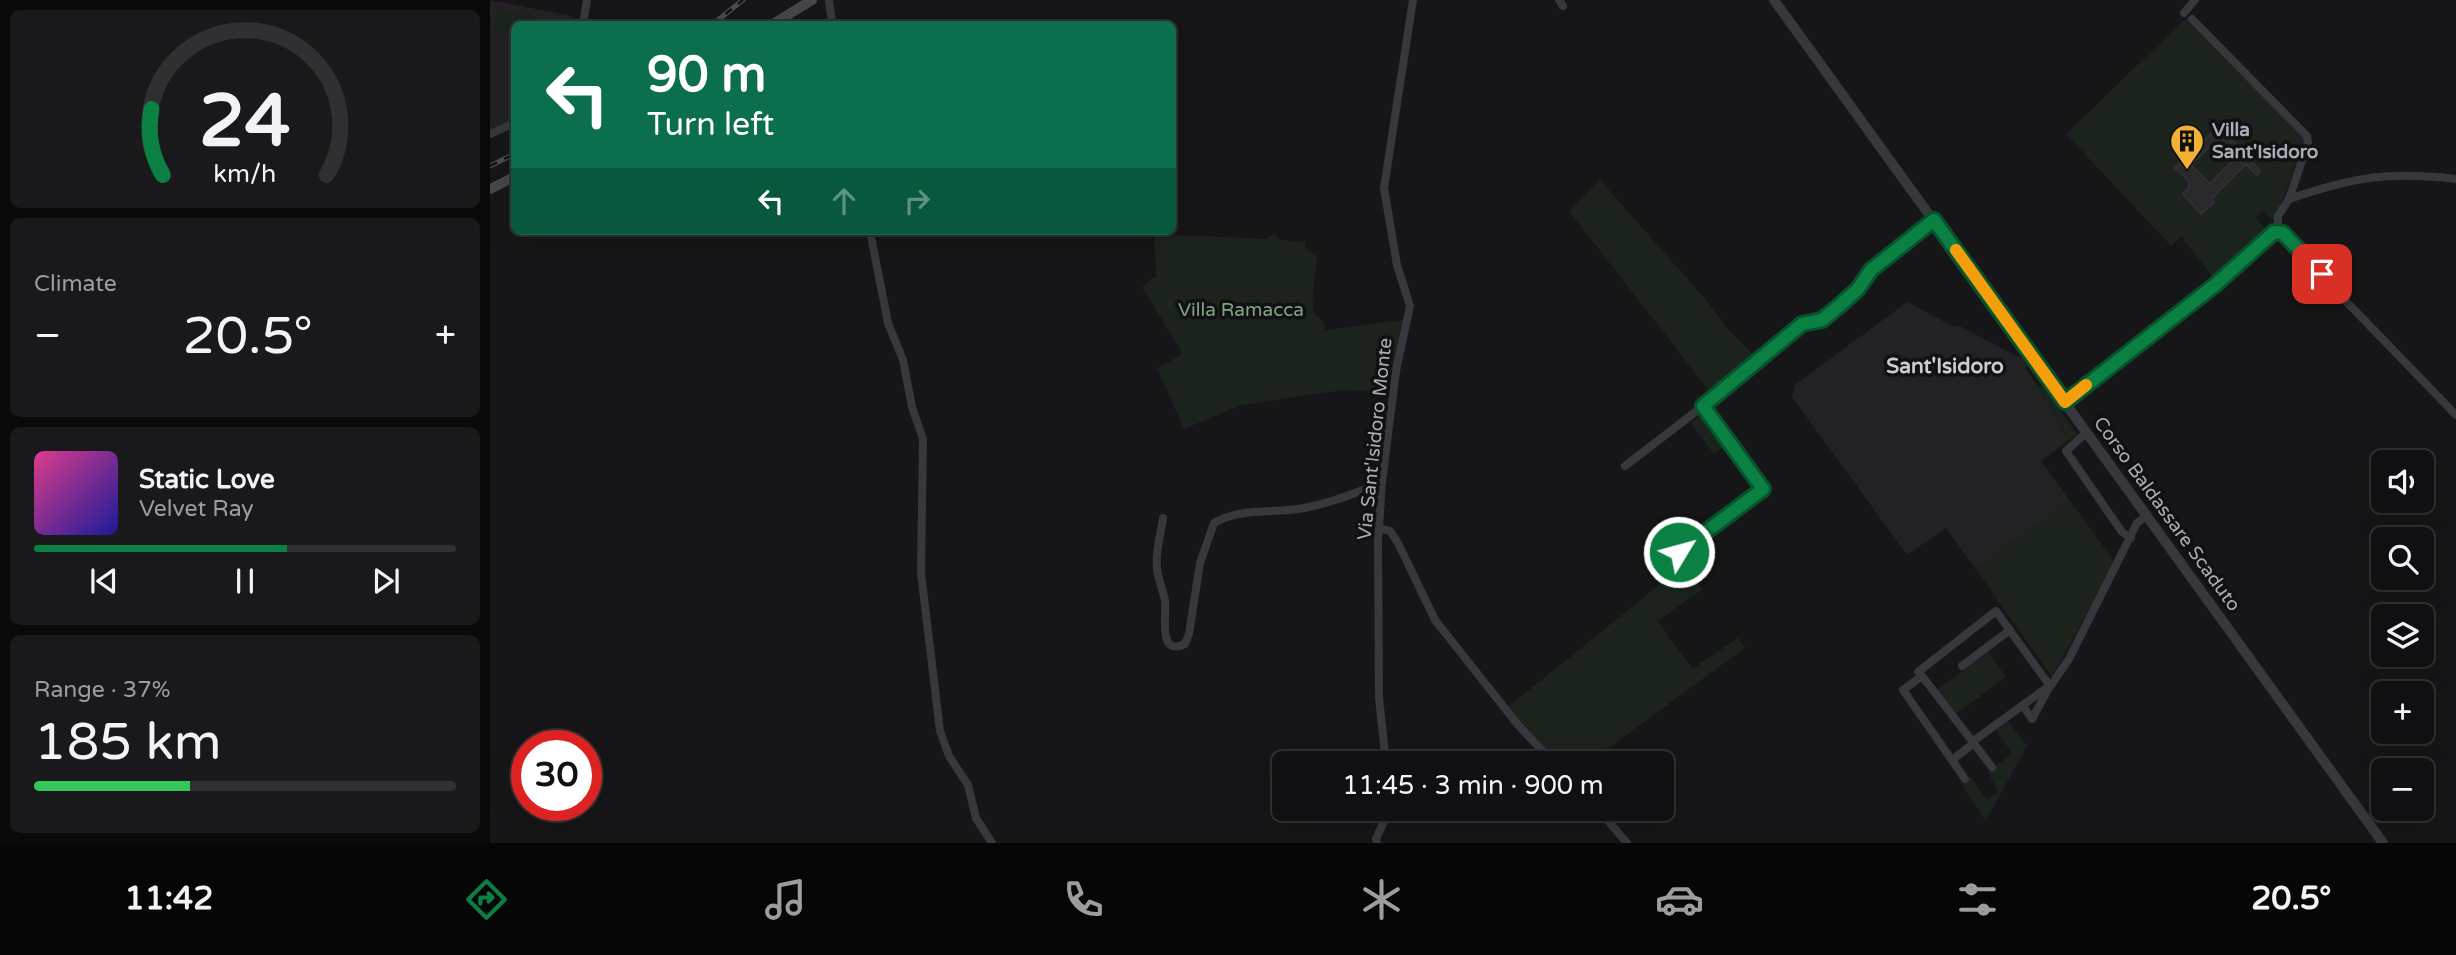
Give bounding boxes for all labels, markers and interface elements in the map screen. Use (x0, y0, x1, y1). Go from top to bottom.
text: 90 m (647, 46, 766, 105)
icon: left (532, 49, 623, 140)
text: 24 (199, 79, 291, 167)
text: Turn left (647, 106, 774, 144)
place label: Villa Sant'Isidoro (2212, 119, 2318, 163)
building icon: Villa Sant'Isidoro (2168, 122, 2206, 171)
text: km/h (214, 159, 276, 189)
icon: left (752, 182, 790, 220)
icon: ahead (825, 182, 863, 220)
icon: right (898, 182, 936, 220)
pin (2292, 244, 2352, 304)
icon: arrive (2303, 255, 2341, 293)
text: Climate (34, 270, 117, 298)
park label: Villa Ramacca (1178, 299, 1304, 321)
text: 20.5° (183, 305, 313, 368)
text: − (34, 313, 61, 359)
text: + (435, 313, 456, 359)
street label: Via Sant'Isidoro Monte (1353, 337, 1397, 541)
district label: Sant'Isidoro (1886, 354, 2004, 379)
street label: Corso Baldassare Scaduto (2089, 413, 2245, 615)
map controls (2371, 450, 2434, 821)
button: sound (2371, 450, 2434, 513)
text: Static Love (139, 464, 275, 495)
text: Velvet Ray (139, 495, 254, 523)
position arrow (1642, 515, 1716, 589)
button: search (2371, 527, 2434, 590)
icon: previous (85, 562, 123, 600)
icon: pause (226, 562, 264, 600)
icon: next (367, 562, 405, 600)
button: layers (2371, 604, 2434, 667)
text: Range · 37% (34, 676, 170, 704)
button: + (2371, 681, 2434, 744)
text: 185 km (34, 711, 222, 774)
speed limit sign: 30 (511, 730, 602, 821)
button: − (2371, 758, 2434, 821)
text: 11:45 · 3 min · 900 m (1342, 770, 1604, 801)
icon: directions (462, 875, 511, 924)
icon: music (761, 875, 810, 924)
icon: phone (1059, 875, 1108, 924)
icon: climate (1357, 875, 1406, 924)
icon: car (1655, 875, 1704, 924)
icon: filters (1953, 875, 2002, 924)
text: 11:42 (125, 880, 213, 918)
text: 20.5° (2251, 880, 2331, 918)

